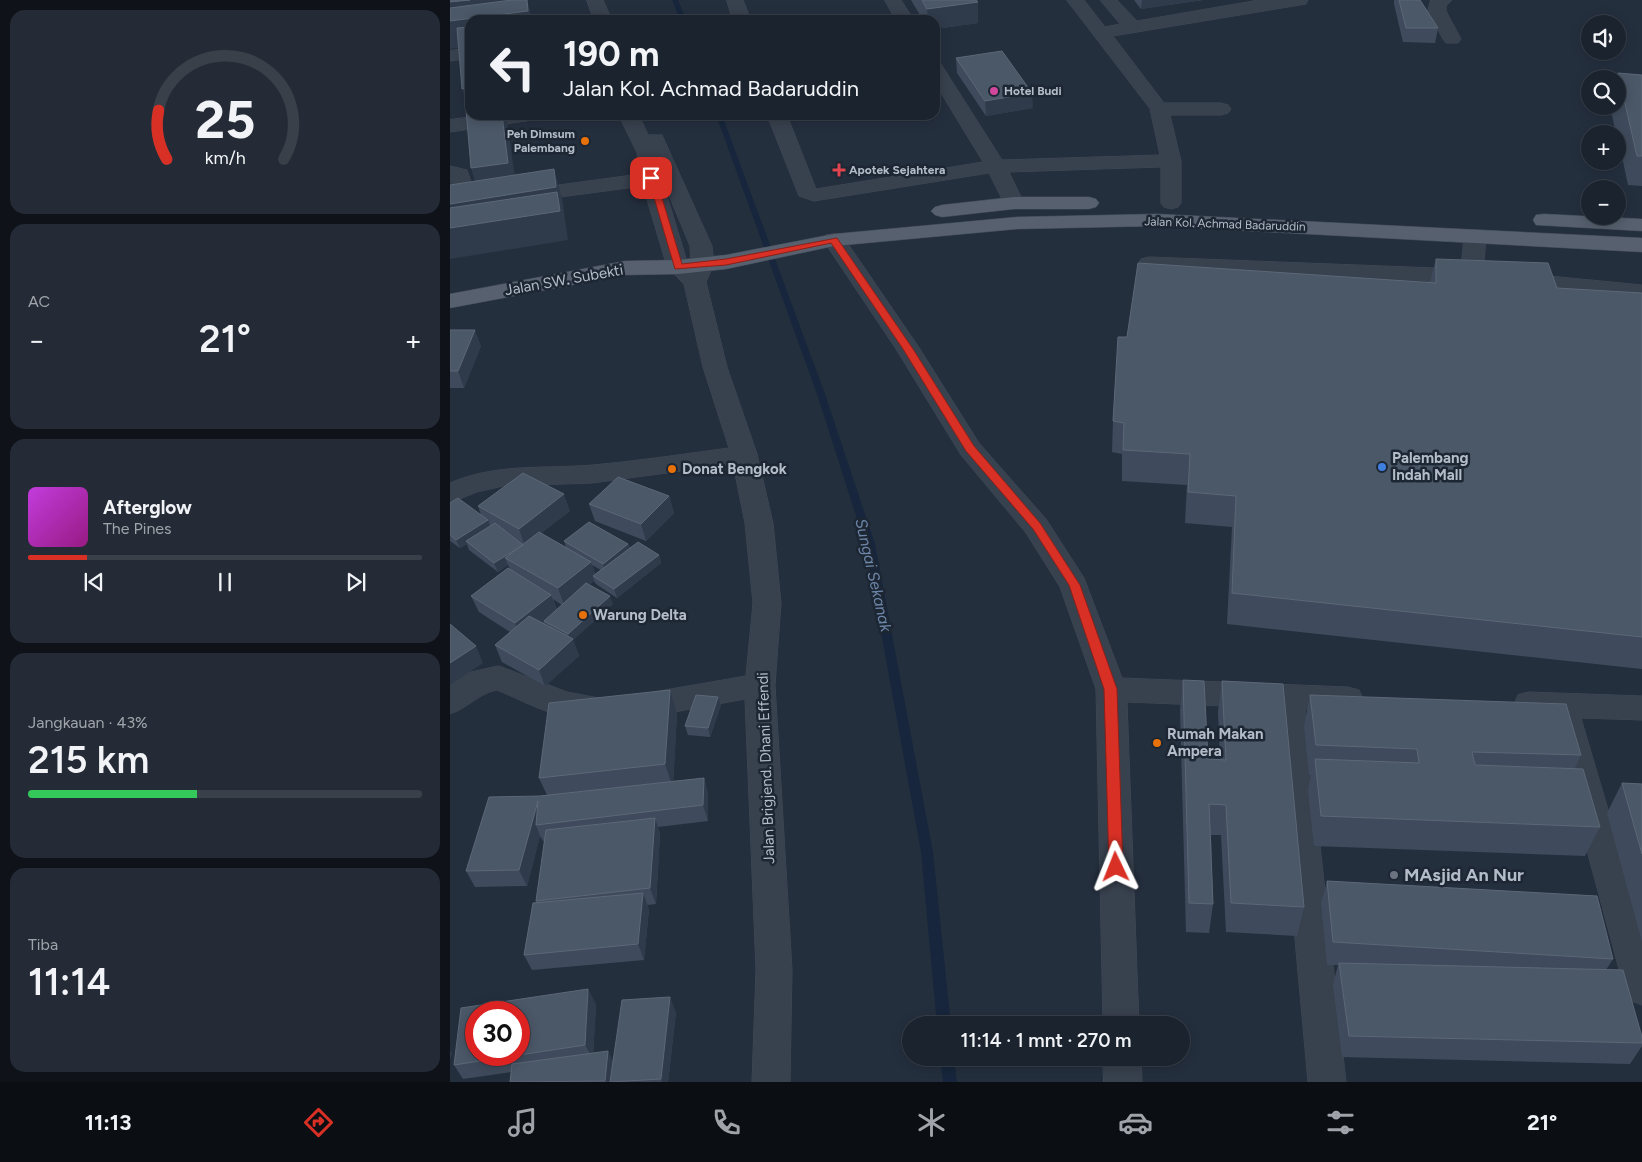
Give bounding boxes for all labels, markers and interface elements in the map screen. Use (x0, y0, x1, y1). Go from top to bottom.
map controls (1581, 15, 1626, 225)
button: sound (1581, 15, 1626, 60)
text: 190 m (563, 33, 660, 75)
icon: left (480, 35, 545, 100)
button: search (1581, 70, 1626, 115)
text: Jalan Kol. Achmad Badaruddin (563, 75, 859, 102)
place label: Hotel Budi (1004, 84, 1062, 98)
marker: Hotel Budi (988, 85, 1000, 97)
text: 25 (195, 89, 255, 151)
button: + (1581, 125, 1626, 170)
place label: Peh Dimsum Palembang (507, 127, 575, 155)
marker: Peh Dimsum Palembang (579, 135, 591, 147)
text: km/h (205, 147, 245, 168)
pin (630, 157, 672, 199)
place label: Apotek Sejahtera (849, 163, 945, 177)
icon: arrive (637, 164, 665, 192)
marker: Apotek Sejahtera (833, 164, 845, 176)
button: − (1581, 180, 1626, 225)
street label: Jalan Kol. Achmad Badaruddin (1144, 214, 1306, 234)
street label: Jalan SW. Subekti (503, 261, 625, 299)
text: AC (28, 292, 50, 311)
text: 21° (199, 316, 251, 362)
text: − (28, 323, 45, 357)
text: + (405, 323, 422, 357)
place label: Palembang Indah Mall (1392, 449, 1468, 484)
place label: Donat Bengkok (682, 460, 787, 478)
marker: Palembang Indah Mall (1376, 461, 1388, 473)
marker: Donat Bengkok (666, 463, 678, 475)
text: Afterglow (103, 496, 192, 519)
water label: Sungai Sekanak (851, 517, 896, 635)
text: The Pines (103, 519, 172, 538)
icon: previous (80, 568, 108, 596)
icon: pause (211, 568, 239, 596)
icon: next (342, 568, 370, 596)
place label: Warung Delta (593, 606, 687, 624)
marker: Warung Delta (577, 609, 589, 621)
street label: Jalan Brigjend. Dhani Effendi (754, 672, 778, 864)
text: Jangkauan · 43% (28, 713, 148, 732)
place label: Rumah Makan Ampera (1167, 725, 1263, 760)
text: 215 km (28, 737, 149, 783)
marker: Rumah Makan Ampera (1151, 737, 1163, 749)
position arrow (1089, 840, 1141, 892)
place label: MAsjid An Nur (1404, 864, 1524, 886)
marker: MAsjid An Nur (1388, 869, 1400, 881)
text: Tiba (28, 935, 58, 954)
text: 11:14 (28, 959, 110, 1005)
speed limit sign: 30 (465, 1001, 530, 1066)
text: 11:14 · 1 mnt · 270 m (961, 1029, 1131, 1052)
icon: directions (301, 1105, 336, 1140)
icon: music (505, 1105, 540, 1140)
icon: phone (709, 1105, 744, 1140)
icon: climate (914, 1105, 949, 1140)
icon: car (1118, 1105, 1153, 1140)
icon: filters (1323, 1105, 1358, 1140)
text: 11:13 (85, 1109, 131, 1136)
text: 21° (1527, 1109, 1557, 1136)

